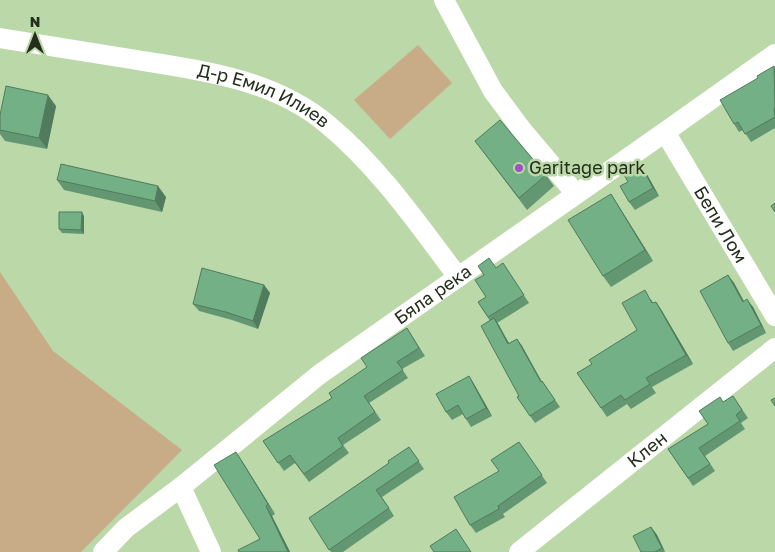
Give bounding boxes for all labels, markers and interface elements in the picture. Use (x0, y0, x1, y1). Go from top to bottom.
north arrow (10, 10, 60, 60)
text: N (30, 13, 40, 30)
street label: Д-р Емил Илиев (196, 58, 334, 132)
place label: Garitage park (529, 156, 646, 178)
marker: Garitage park (513, 162, 525, 174)
street label: Бепи Лом (690, 182, 753, 266)
street label: Бяла река (390, 259, 475, 329)
street label: Клен (622, 426, 671, 472)

